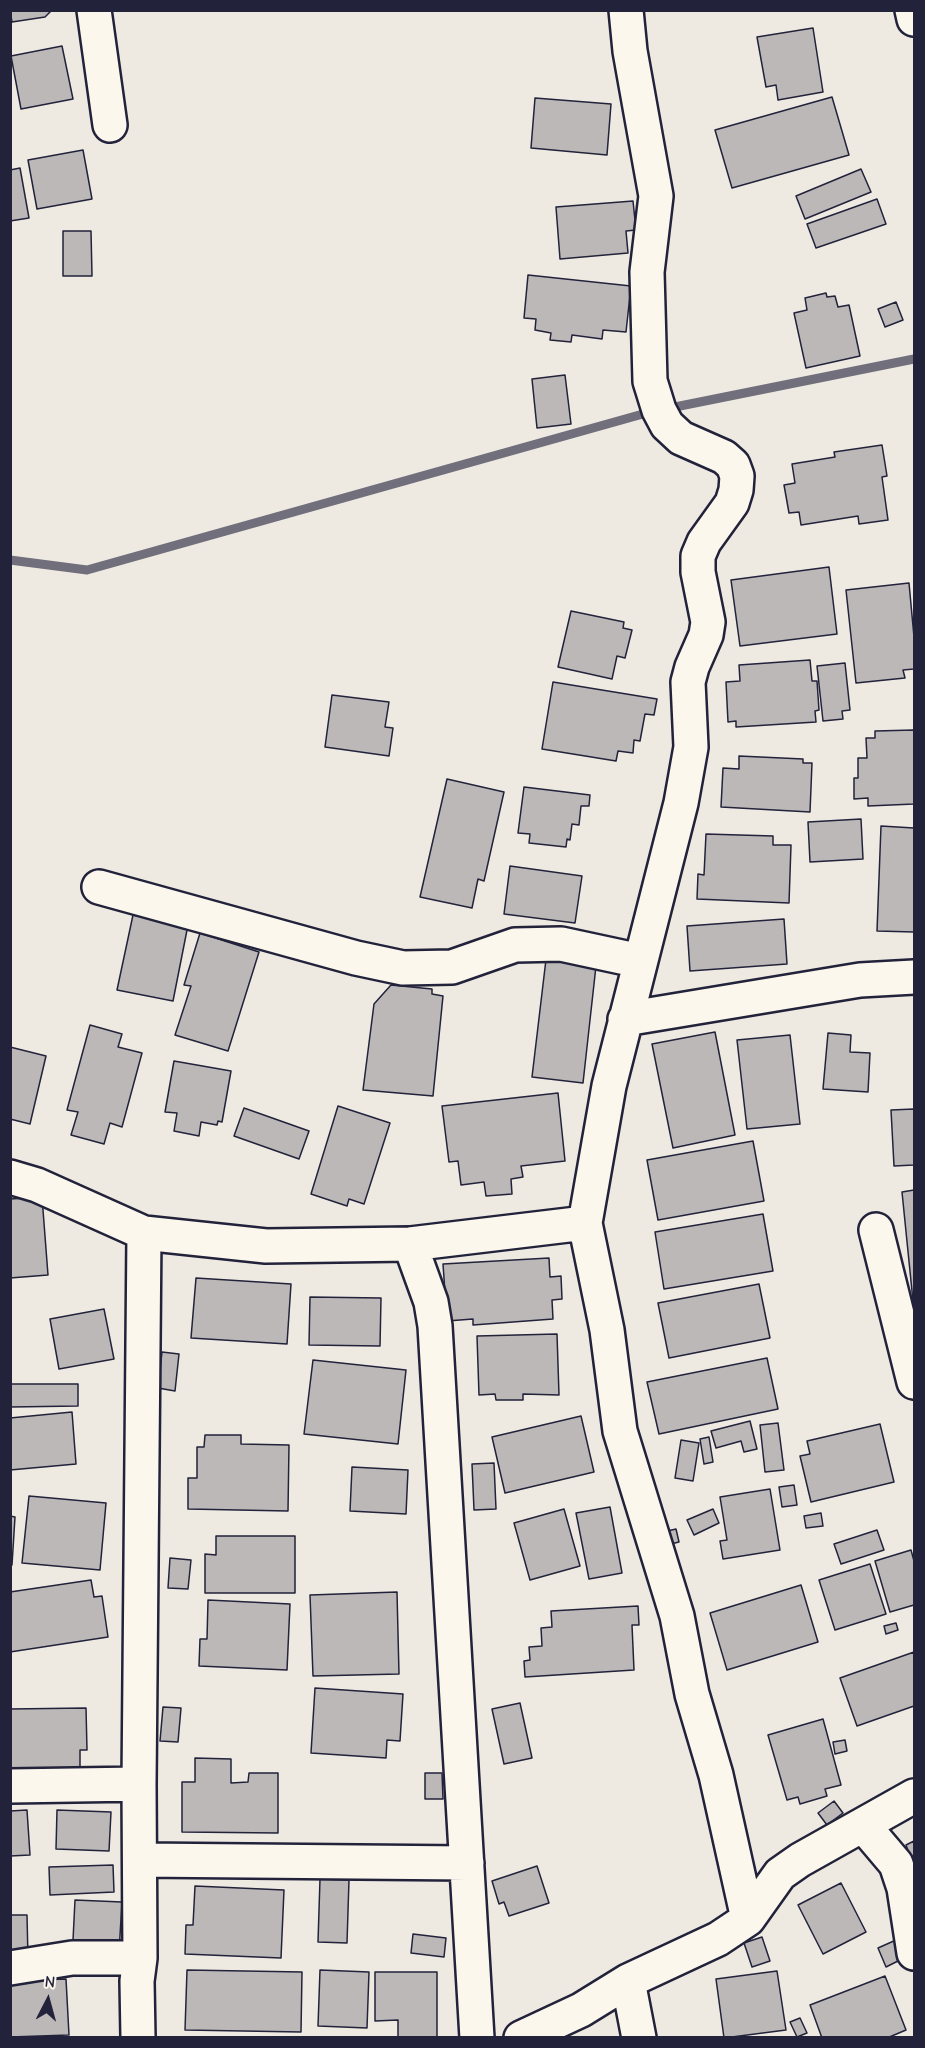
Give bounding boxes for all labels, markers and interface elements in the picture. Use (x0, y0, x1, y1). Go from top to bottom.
north arrow (18, 1970, 78, 2030)
text: N (44, 1973, 56, 1992)

